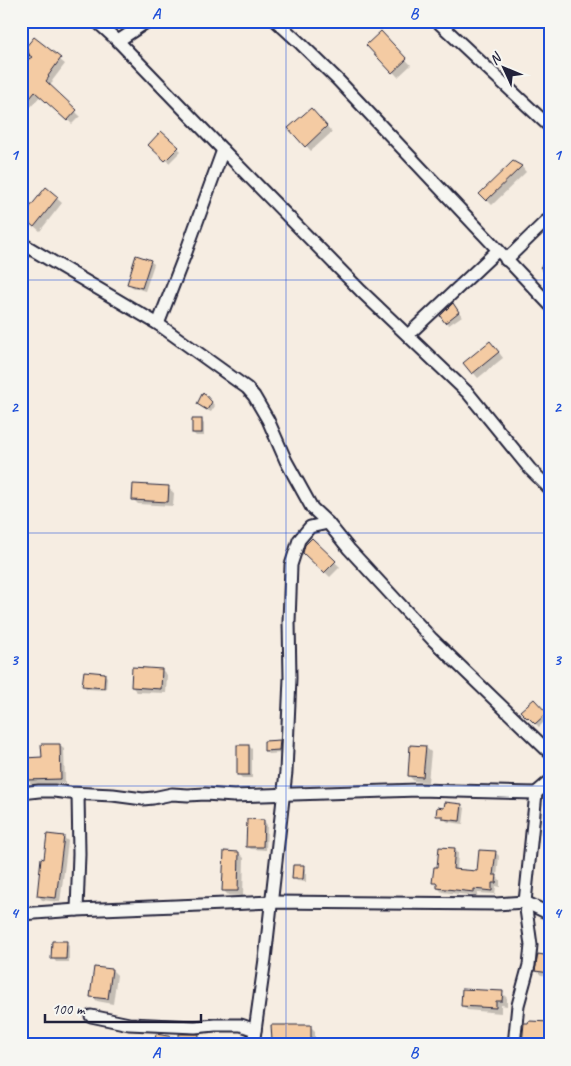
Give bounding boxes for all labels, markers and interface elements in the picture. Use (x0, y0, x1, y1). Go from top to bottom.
text: A (152, 4, 162, 24)
text: B (410, 4, 420, 24)
north arrow (478, 42, 528, 92)
text: N (486, 49, 506, 68)
text: 1 (10, 145, 19, 165)
text: 1 (553, 145, 562, 165)
text: 2 (10, 397, 19, 417)
text: 2 (553, 397, 562, 417)
text: 3 (10, 650, 19, 670)
text: 3 (553, 650, 562, 670)
text: 4 (10, 903, 19, 923)
text: 4 (553, 903, 562, 923)
scale bar (45, 991, 201, 1023)
text: 100 m (52, 1000, 86, 1019)
text: A (152, 1043, 162, 1063)
text: B (410, 1043, 420, 1063)

